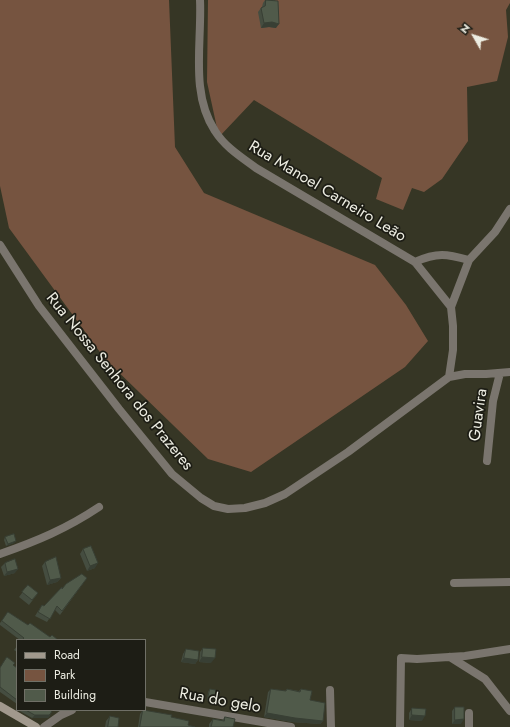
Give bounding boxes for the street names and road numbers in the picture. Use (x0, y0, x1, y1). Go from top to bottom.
street label: Rua Manoel Carneiro Leão (245, 137, 409, 247)
street label: Rua Nossa Senhora dos Prazeres (41, 289, 197, 475)
street label: Guavira (466, 388, 492, 442)
street label: Rua do gelo (178, 684, 262, 718)

